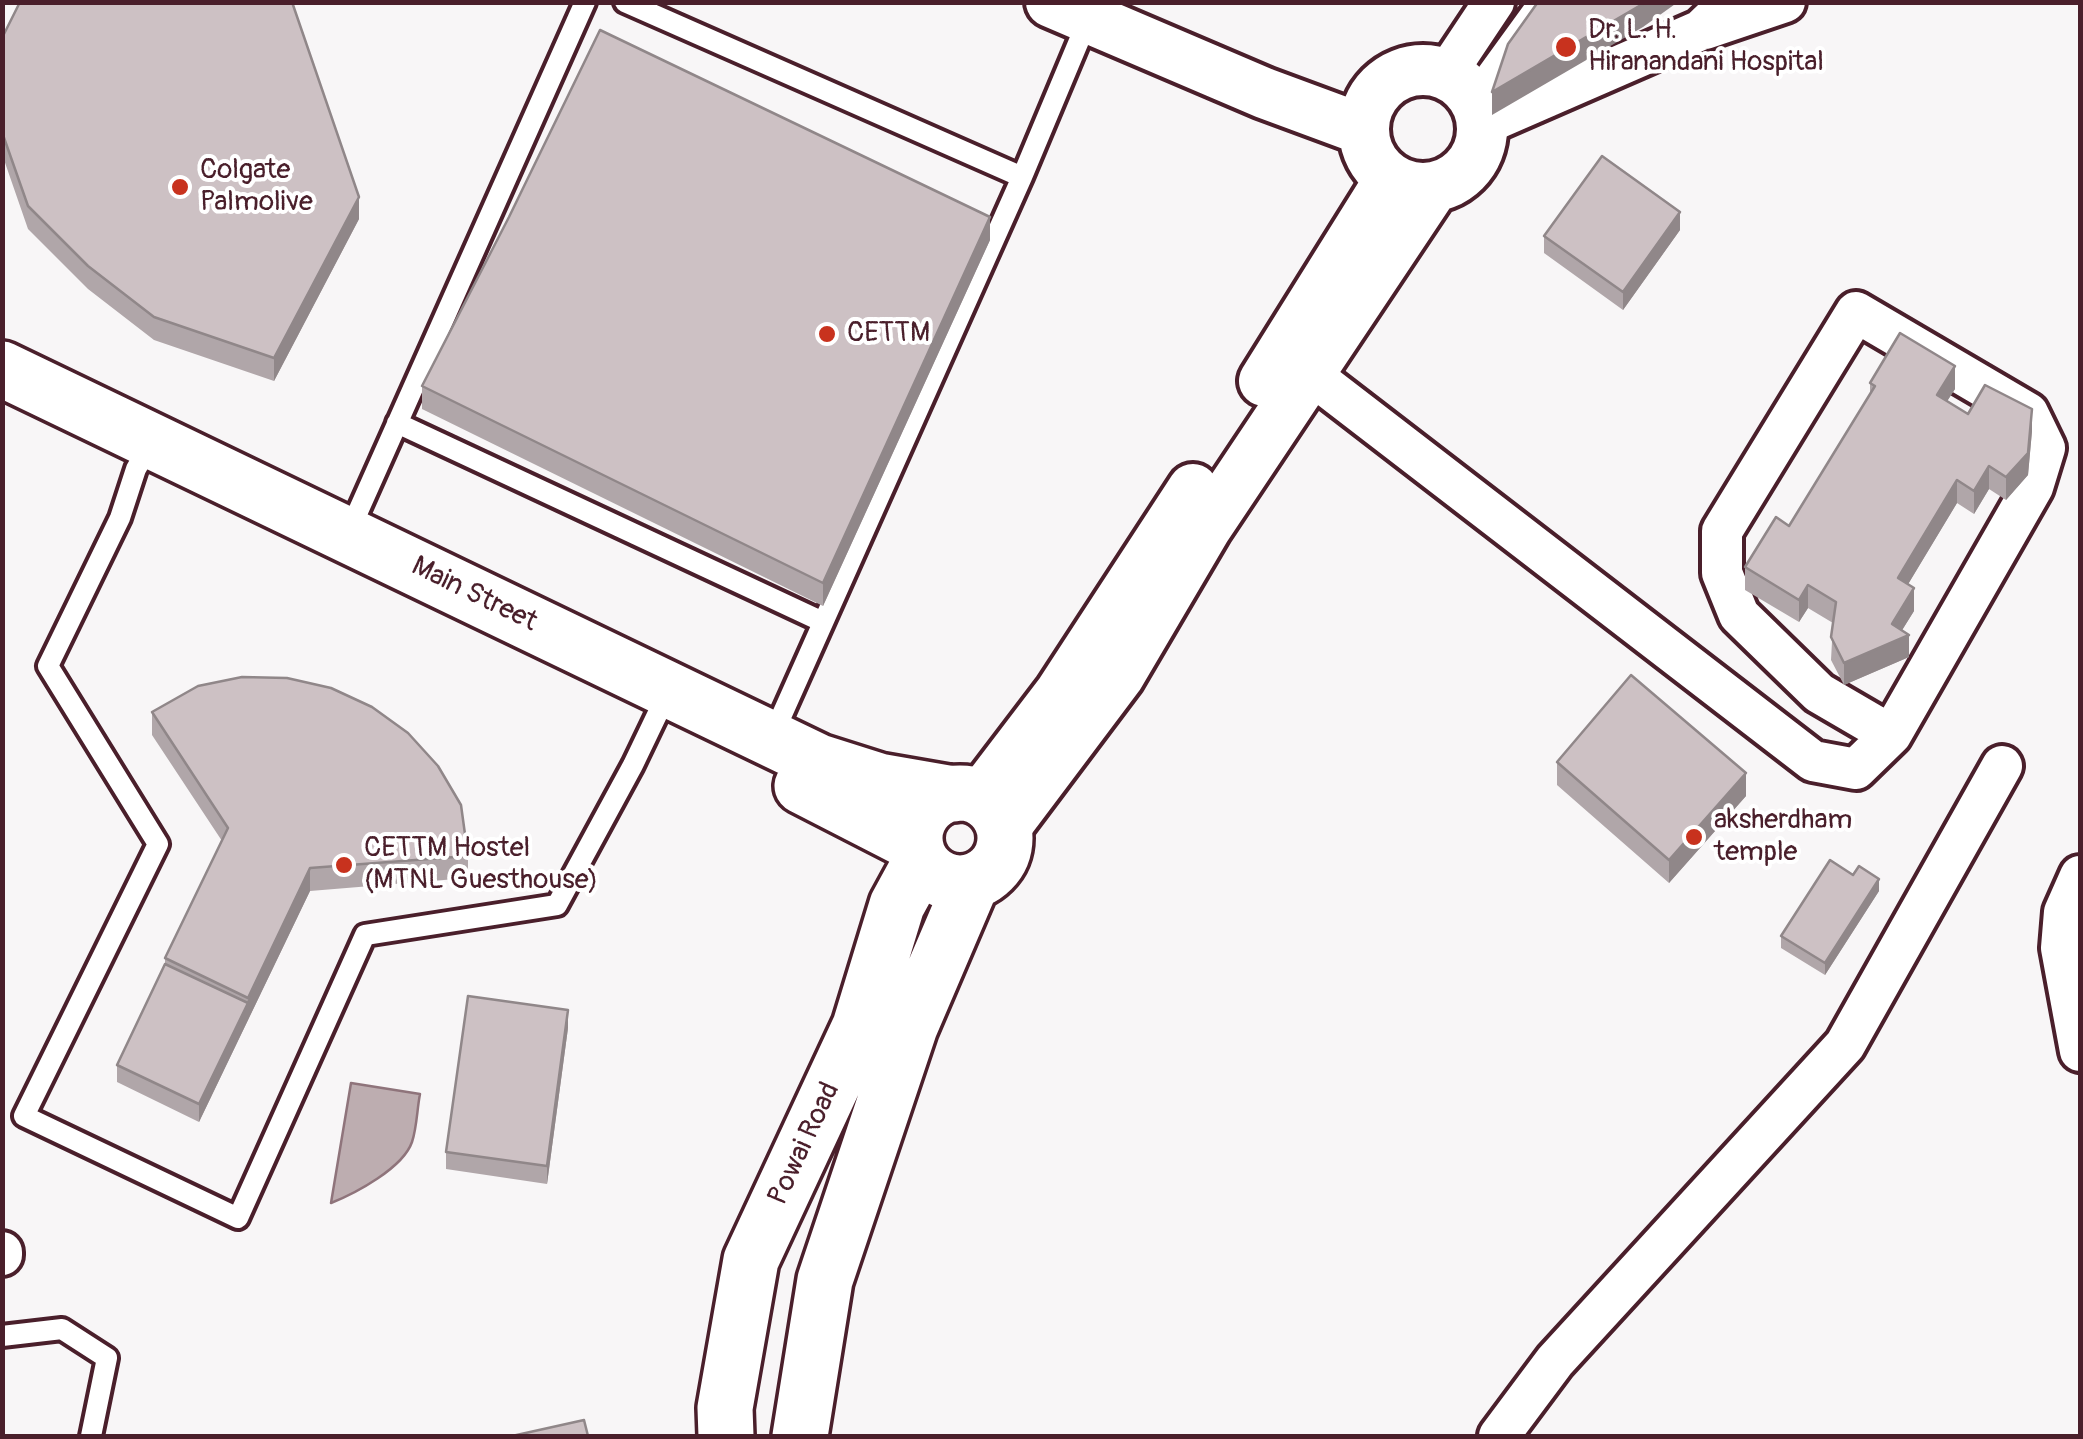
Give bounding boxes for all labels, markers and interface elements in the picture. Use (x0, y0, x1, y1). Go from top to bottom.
place label: Dr. L. H. Hiranandani Hospital (1588, 14, 1824, 80)
marker: Dr. L. H. Hiranandani Hospital (1553, 34, 1579, 60)
place label: Colgate Palmolive (200, 154, 313, 220)
marker: Colgate Palmolive (169, 176, 191, 198)
place label: CETTM (847, 317, 930, 351)
marker: CETTM (816, 323, 838, 345)
street label: Main Street (406, 550, 542, 640)
place label: aksherdham temple (1714, 804, 1852, 870)
marker: aksherdham temple (1683, 826, 1705, 848)
place label: CETTM Hostel (MTNL Guesthouse) (364, 832, 598, 898)
marker: CETTM Hostel (MTNL Guesthouse) (333, 854, 355, 876)
street label: Powai Road (762, 1077, 848, 1211)

